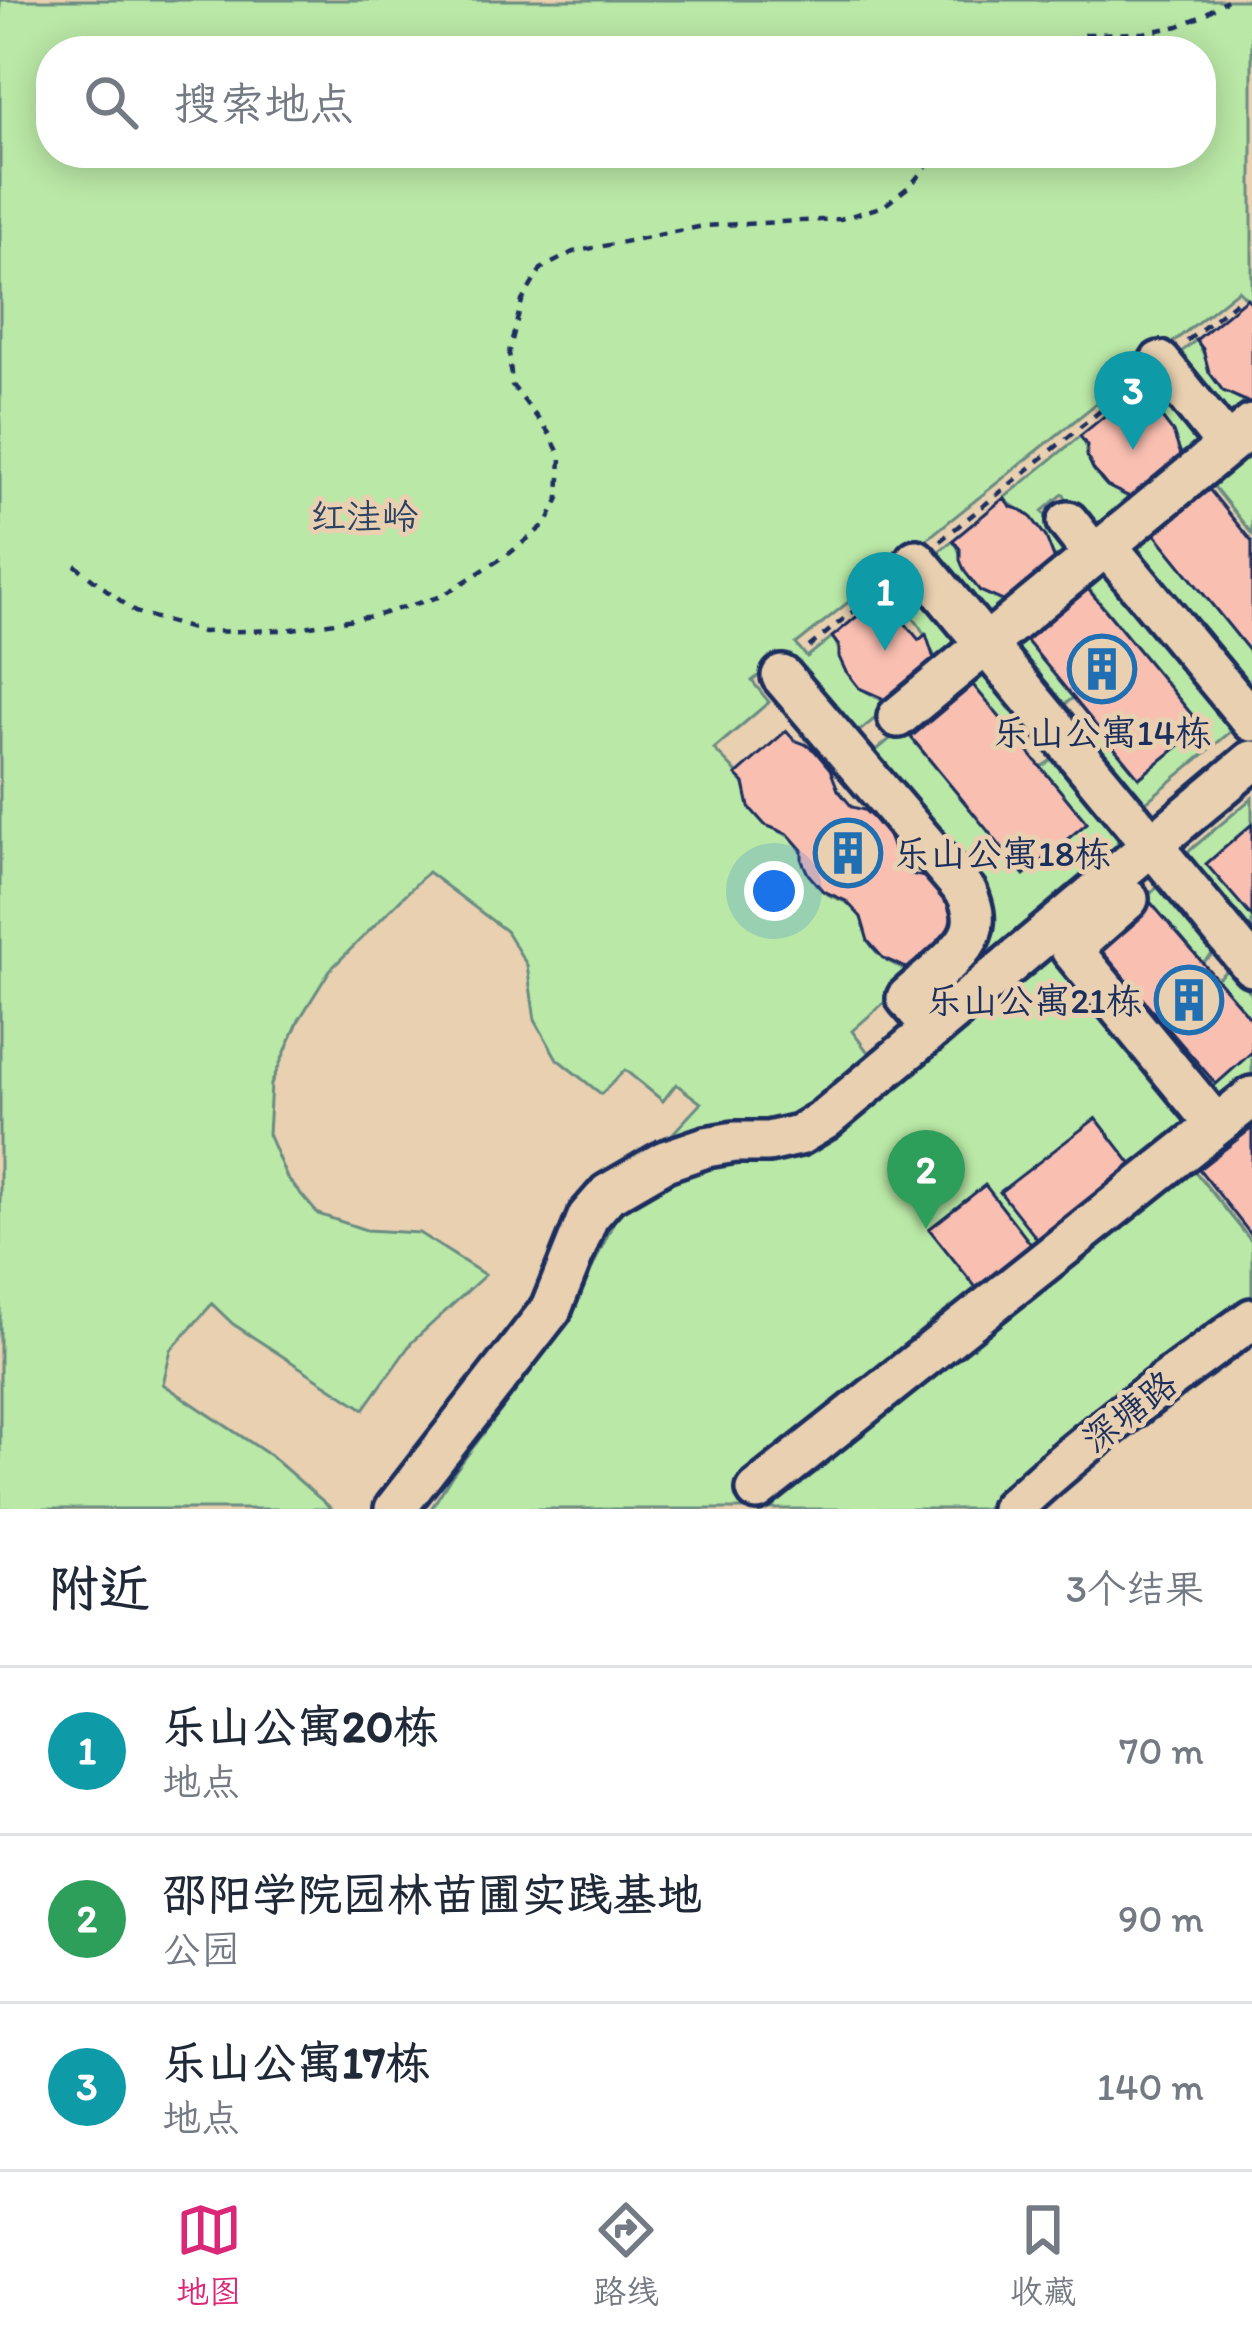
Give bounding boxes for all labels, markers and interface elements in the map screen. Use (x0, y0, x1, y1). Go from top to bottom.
search box (36, 36, 1216, 168)
icon: search (78, 69, 144, 135)
text: 搜索地点 (174, 76, 354, 130)
pin: 3 (1094, 351, 1172, 450)
park label: 红洼岭 (310, 495, 418, 538)
pin: 1 (846, 552, 924, 651)
building icon: 乐山公寓14栋 (1067, 634, 1137, 704)
place label: 乐山公寓14栋 (993, 711, 1211, 754)
building icon: 乐山公寓18栋 (813, 818, 883, 888)
place label: 乐山公寓18栋 (894, 832, 1110, 875)
your location (744, 861, 804, 921)
building icon: 乐山公寓21栋 (1154, 965, 1224, 1035)
place label: 乐山公寓21栋 (926, 979, 1142, 1022)
pin: 2 (887, 1130, 965, 1229)
street label: 深塘路 (1074, 1361, 1185, 1462)
text: 附近 (48, 1558, 150, 1619)
text: 3个结果 (1066, 1565, 1204, 1612)
text: 乐山公寓20栋 (162, 1699, 438, 1753)
text: 1 (78, 1727, 96, 1774)
text: 70 m (1119, 1727, 1204, 1774)
text: 地点 (162, 1758, 240, 1805)
text: 邵阳学院园林苗圃实践基地 (162, 1867, 702, 1921)
text: 2 (77, 1895, 97, 1942)
text: 90 m (1118, 1895, 1204, 1942)
text: 公园 (162, 1926, 240, 1973)
text: 乐山公寓17栋 (162, 2035, 430, 2089)
text: 3 (76, 2063, 98, 2110)
text: 140 m (1097, 2063, 1204, 2110)
text: 地点 (162, 2094, 240, 2141)
tab: 地图 (176, 2197, 242, 2312)
tab: 路线 (593, 2197, 659, 2312)
tab: 收藏 (1010, 2197, 1076, 2312)

